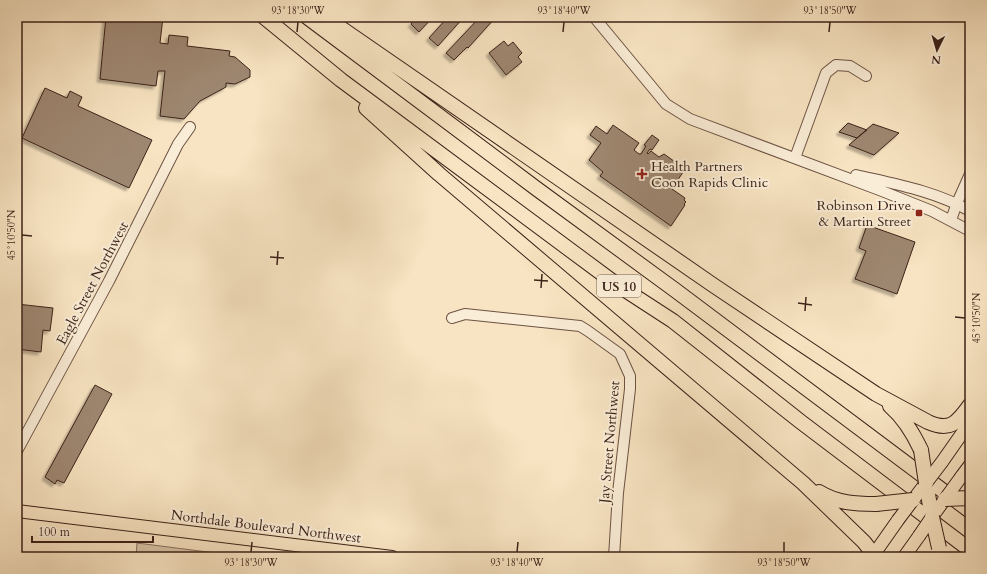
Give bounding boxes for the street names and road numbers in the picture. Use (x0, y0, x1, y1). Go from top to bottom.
street label: Eagle Street Northwest (52, 218, 133, 348)
road number: US 10 (597, 275, 641, 297)
street label: Jay Street Northwest (595, 379, 624, 506)
street label: Northdale Boulevard Northwest (170, 505, 363, 548)

